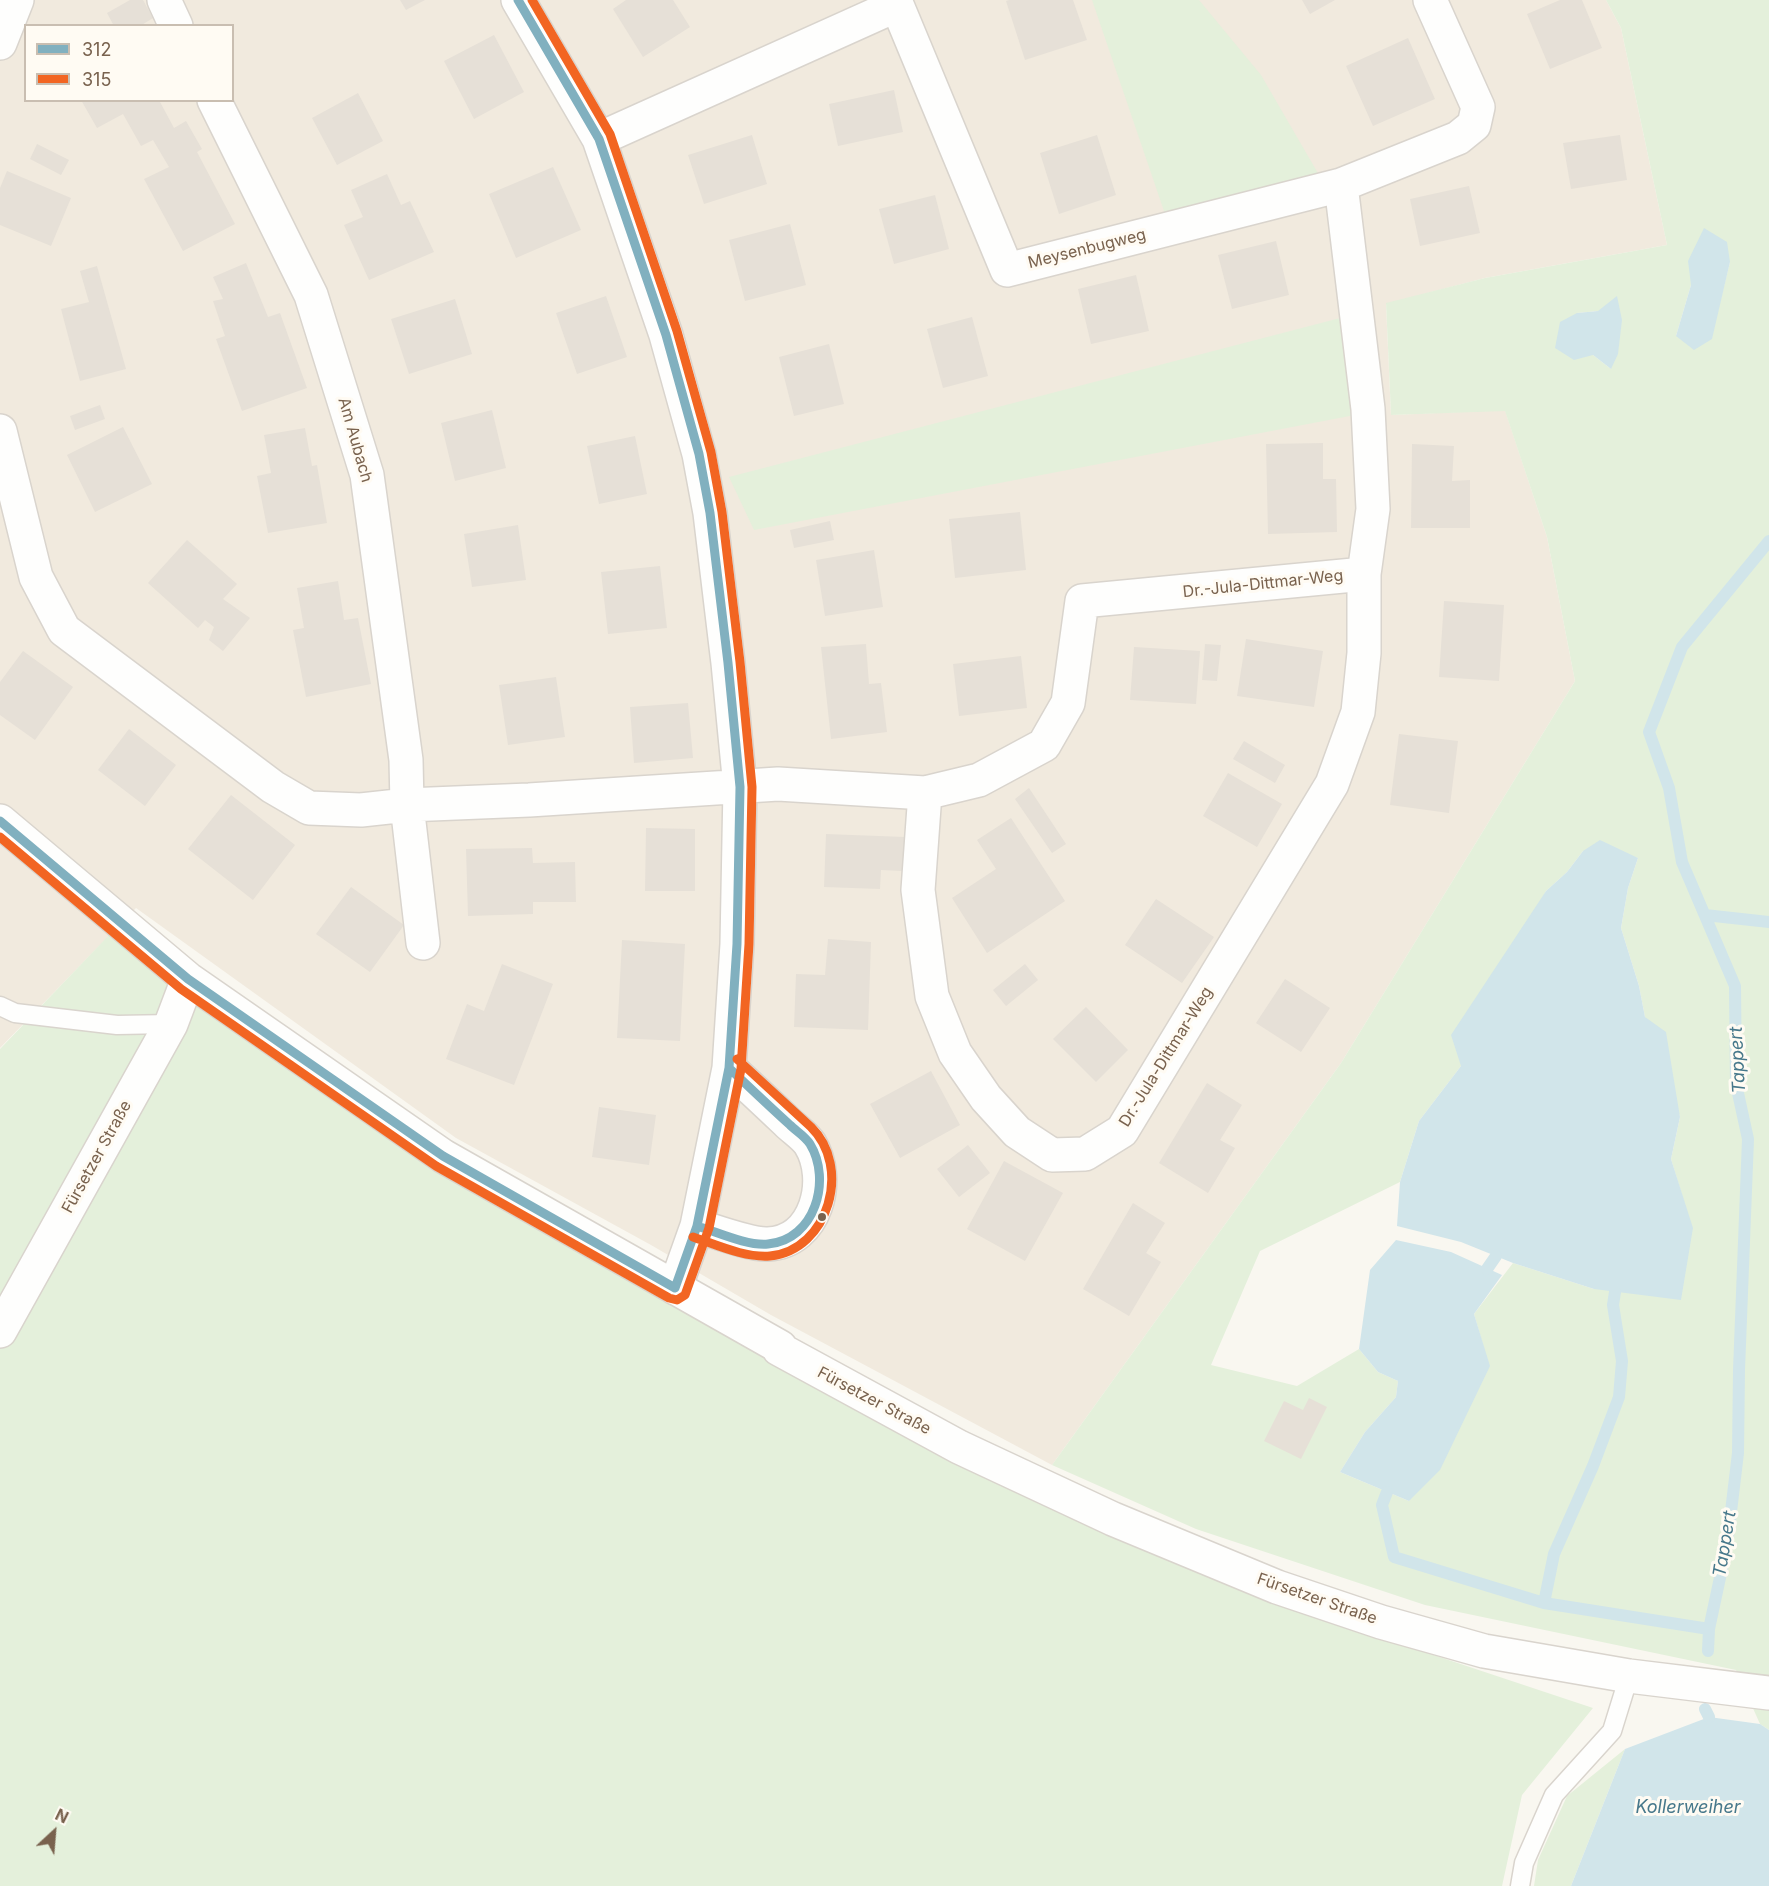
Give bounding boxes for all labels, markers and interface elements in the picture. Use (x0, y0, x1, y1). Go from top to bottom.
legend (24, 24, 234, 102)
text: 312 (82, 39, 111, 60)
text: 315 (82, 69, 111, 90)
street label: Meysenbugweg (1026, 225, 1148, 273)
street label: Am Aubach (334, 395, 376, 485)
street label: Dr.-Jula-Dittmar-Weg (1182, 566, 1344, 602)
street label: Dr.-Jula-Dittmar-Weg (1115, 984, 1217, 1130)
water label: Tappert (1725, 1026, 1751, 1094)
street label: Fürsetzer Straße (58, 1097, 136, 1217)
unlabelled marker (816, 1211, 828, 1223)
street label: Fürsetzer Straße (814, 1363, 934, 1439)
water label: Tappert (1709, 1509, 1741, 1579)
street label: Fürsetzer Straße (1255, 1569, 1379, 1629)
water label: Kollerweiher (1635, 1797, 1741, 1819)
north arrow (24, 1802, 84, 1862)
text: N (52, 1804, 72, 1827)

